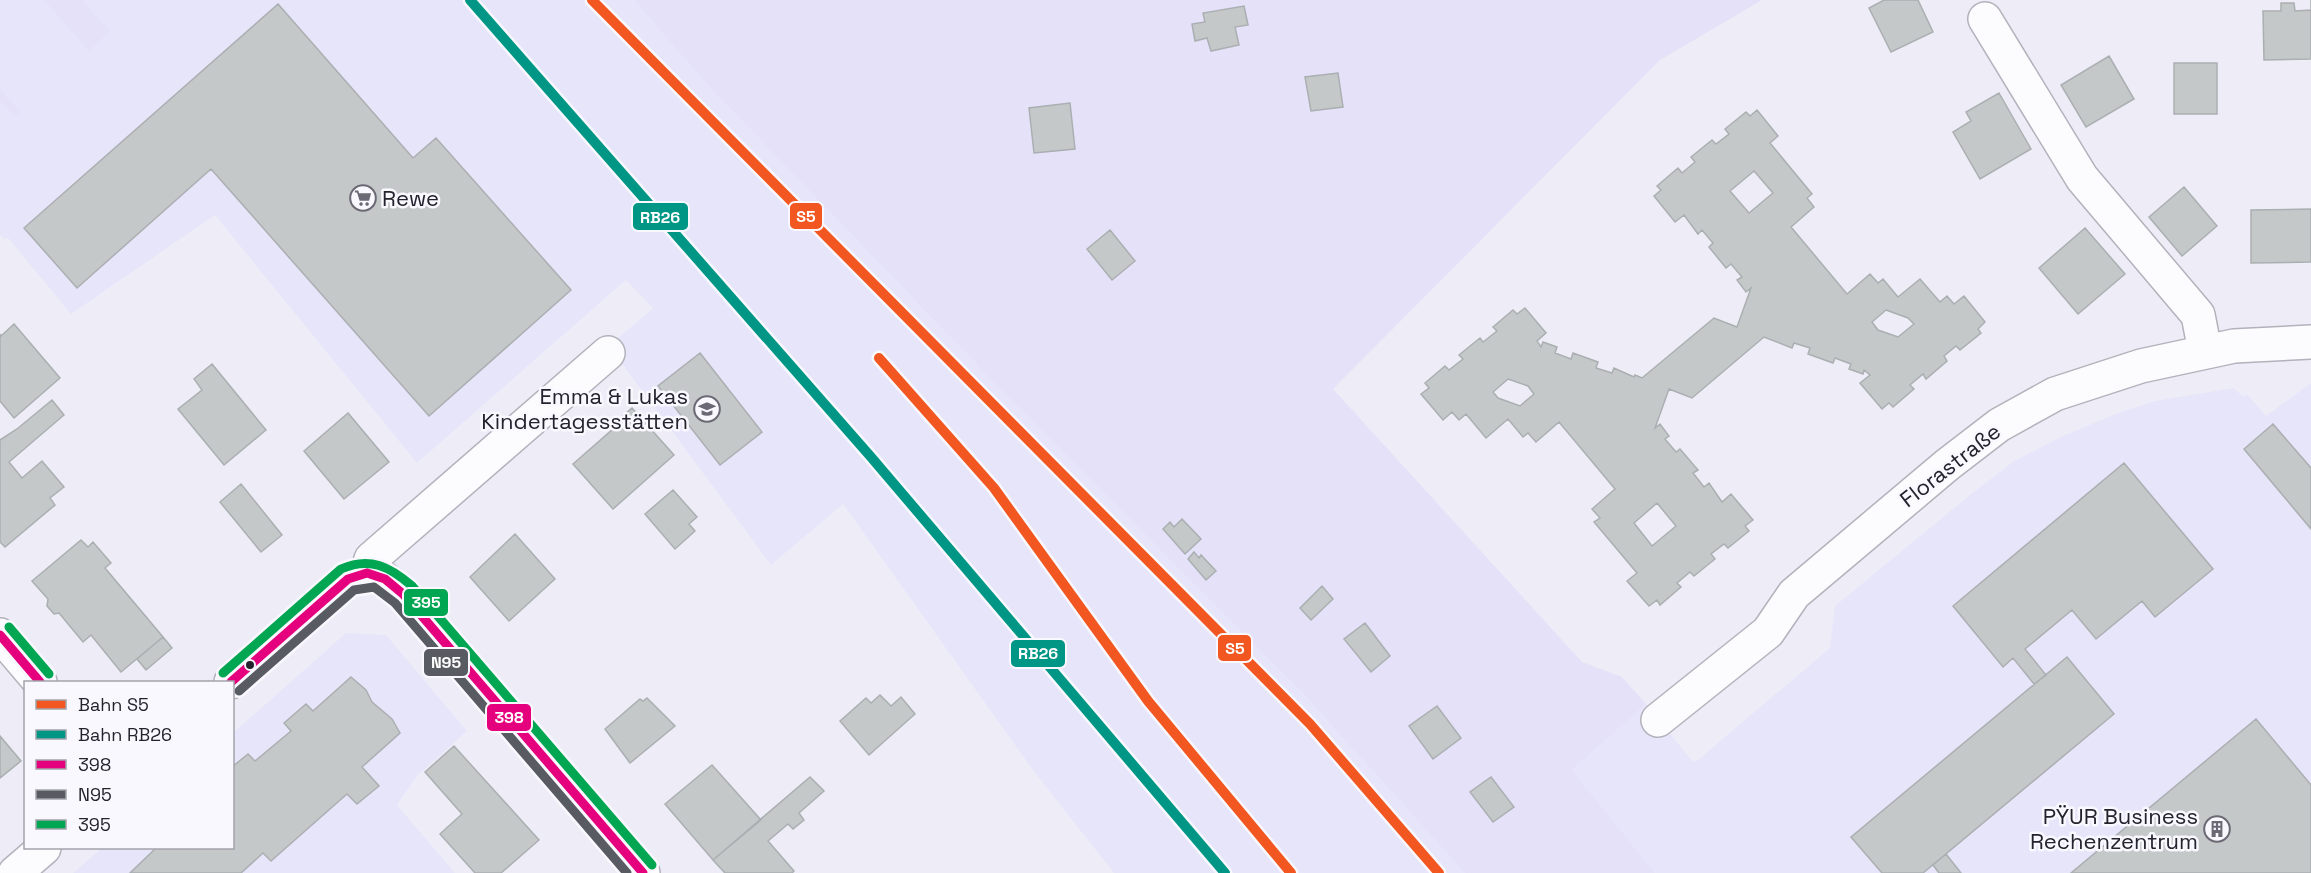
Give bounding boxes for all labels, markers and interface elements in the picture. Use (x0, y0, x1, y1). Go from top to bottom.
supermarket icon: Rewe (348, 183, 378, 213)
place label: Rewe (382, 184, 439, 212)
line badge: RB26 (632, 202, 689, 231)
line badge: S5 (789, 202, 823, 230)
text: S5 (796, 206, 816, 227)
text: RB26 (640, 207, 680, 228)
place label: Emma & Lukas Kindertagesstätten (481, 382, 688, 435)
school or university icon: Emma & Lukas Kindertagesstätten (692, 394, 722, 424)
street label: Florastraße (1894, 417, 2006, 513)
line badge: 395 (403, 588, 449, 617)
text: 395 (411, 592, 441, 613)
line badge: S5 (1217, 634, 1252, 662)
text: S5 (1225, 638, 1245, 659)
line badge: RB26 (1010, 639, 1066, 668)
text: RB26 (1018, 643, 1058, 664)
line badge: N95 (423, 648, 469, 677)
text: N95 (431, 652, 461, 673)
unlabelled marker (244, 659, 256, 671)
legend (24, 681, 234, 849)
text: Bahn S5 (78, 693, 149, 716)
line badge: 398 (486, 703, 532, 732)
text: 398 (494, 707, 524, 728)
text: Bahn RB26 (78, 723, 172, 746)
text: 398 (78, 753, 111, 776)
text: N95 (78, 783, 112, 806)
place label: PŸUR Business Rechenzentrum (2030, 802, 2198, 855)
text: 395 (78, 813, 111, 836)
building icon: PŸUR Business Rechenzentrum (2202, 814, 2232, 844)

